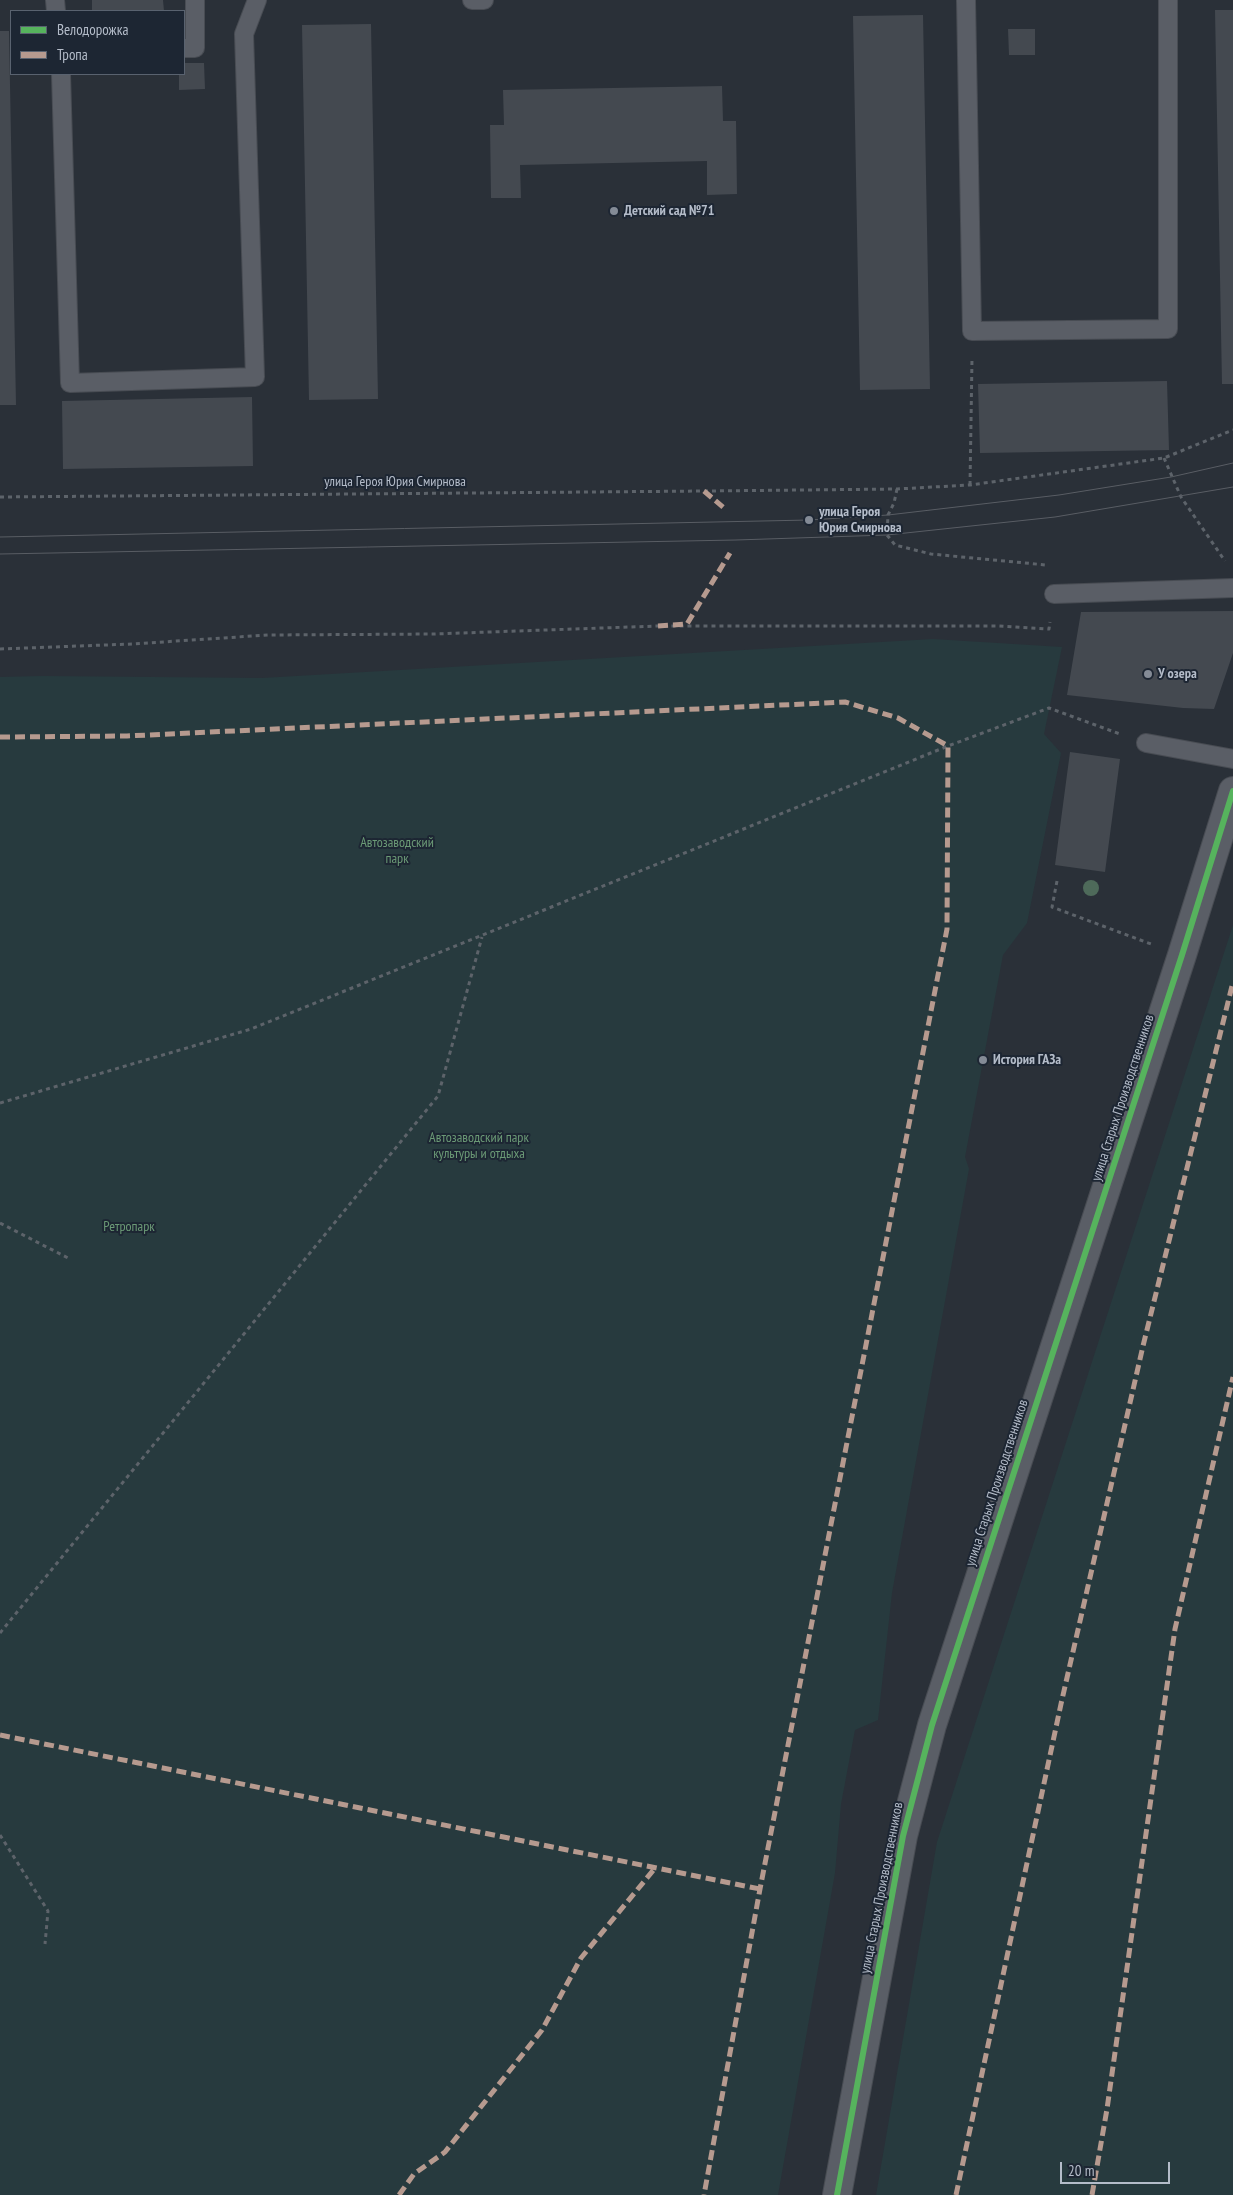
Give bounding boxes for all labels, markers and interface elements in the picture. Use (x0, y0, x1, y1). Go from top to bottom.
legend (10, 10, 185, 75)
text: Велодорожка (57, 20, 128, 39)
text: Тропа (57, 45, 88, 64)
place label: Детский сад №71 (624, 203, 714, 219)
marker: Детский сад №71 (608, 205, 620, 217)
street label: улица Героя Юрия Смирнова (324, 474, 466, 490)
place label: улица Героя Юрия Смирнова (819, 504, 902, 536)
marker: улица Героя Юрия Смирнова (803, 514, 815, 526)
place label: У озера (1158, 666, 1197, 682)
marker: У озера (1142, 668, 1154, 680)
park label: Автозаводский парк (360, 835, 434, 868)
street label: улица Старых Производственников (1088, 1013, 1158, 1183)
place label: История ГАЗа (993, 1052, 1061, 1068)
marker: История ГАЗа (977, 1054, 989, 1066)
park label: Автозаводский парк культуры и отдыха (429, 1130, 529, 1162)
park label: Ретропарк (103, 1219, 155, 1235)
street label: улица Старых Производственников (962, 1398, 1032, 1568)
street label: улица Старых Производственников (857, 1801, 907, 1975)
scale bar (1063, 2152, 1173, 2184)
text: 20 m (1068, 2161, 1094, 2180)

